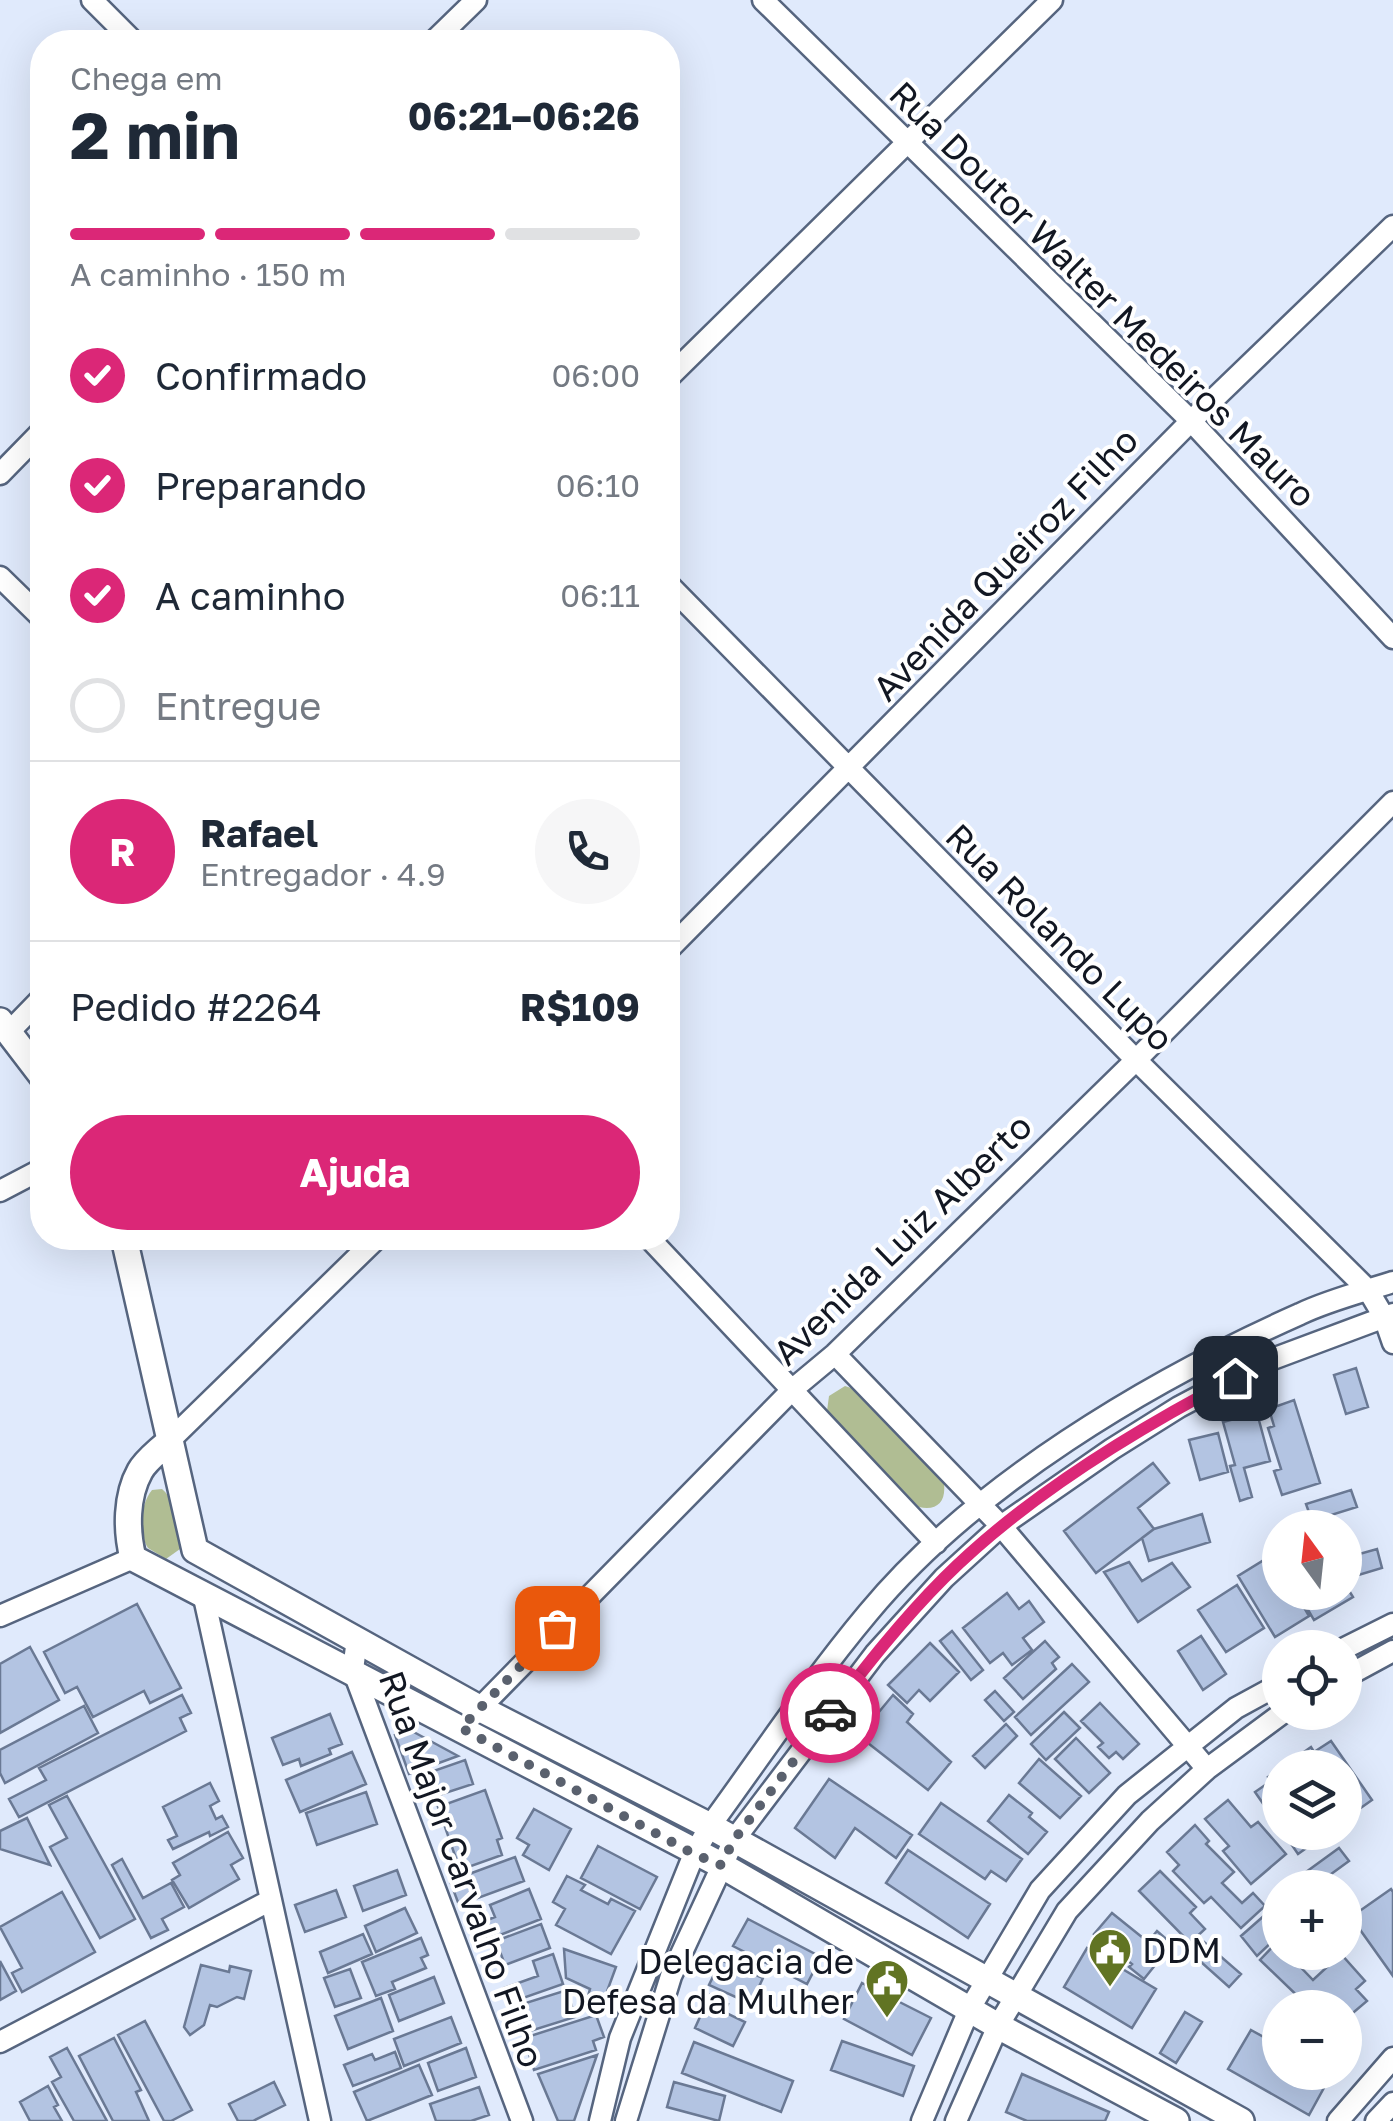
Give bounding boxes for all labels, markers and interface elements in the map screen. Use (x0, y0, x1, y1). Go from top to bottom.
text: Chega em (70, 59, 223, 97)
street label: Rua Doutor Walter Medeiros Mauro (881, 72, 1325, 516)
text: 06:21–06:26 (408, 93, 640, 138)
text: 2 min (70, 95, 240, 173)
text: A caminho · 150 m (70, 255, 346, 293)
icon: check (70, 348, 125, 403)
text: Confirmado (155, 353, 367, 398)
text: 06:00 (552, 356, 640, 394)
street label: Avenida Queiroz Filho (864, 419, 1146, 709)
icon: check (70, 458, 125, 513)
text: Preparando (155, 463, 367, 508)
text: 06:10 (556, 466, 640, 504)
icon: check (70, 568, 125, 623)
text: A caminho (155, 573, 346, 618)
text: 06:11 (560, 576, 640, 614)
text: Entregue (155, 683, 321, 728)
button: phone (535, 799, 640, 904)
text: Rafael (200, 810, 318, 855)
street label: Rua Rolando Lupo (938, 815, 1182, 1059)
text: R (109, 829, 136, 874)
text: Entregador · 4.9 (200, 855, 446, 893)
text: Pedido #2264 (70, 984, 322, 1029)
text: R$109 (520, 984, 640, 1029)
street label: Avenida Luiz Alberto (764, 1105, 1040, 1373)
button: Ajuda (70, 1115, 640, 1230)
pin (1193, 1336, 1278, 1421)
icon: home (1208, 1351, 1263, 1406)
north arrow (1262, 1510, 1362, 1610)
map controls (1262, 1510, 1362, 2090)
pin (515, 1586, 600, 1671)
icon: bag (530, 1601, 585, 1656)
button: locate (1262, 1630, 1362, 1730)
courier (780, 1663, 880, 1763)
street label: Rua Major Carvalho Filho (371, 1665, 553, 2073)
icon: car (803, 1686, 858, 1741)
button: layers (1262, 1750, 1362, 1850)
button: + (1262, 1870, 1362, 1970)
public building icon: DDM (1087, 1927, 1133, 1988)
place label: DDM (1142, 1929, 1221, 1971)
place label: Delegacia de Defesa da Mulher (562, 1940, 854, 2022)
public building icon: Delegacia de Defesa da Mulher (864, 1958, 910, 2019)
button: − (1262, 1990, 1362, 2090)

